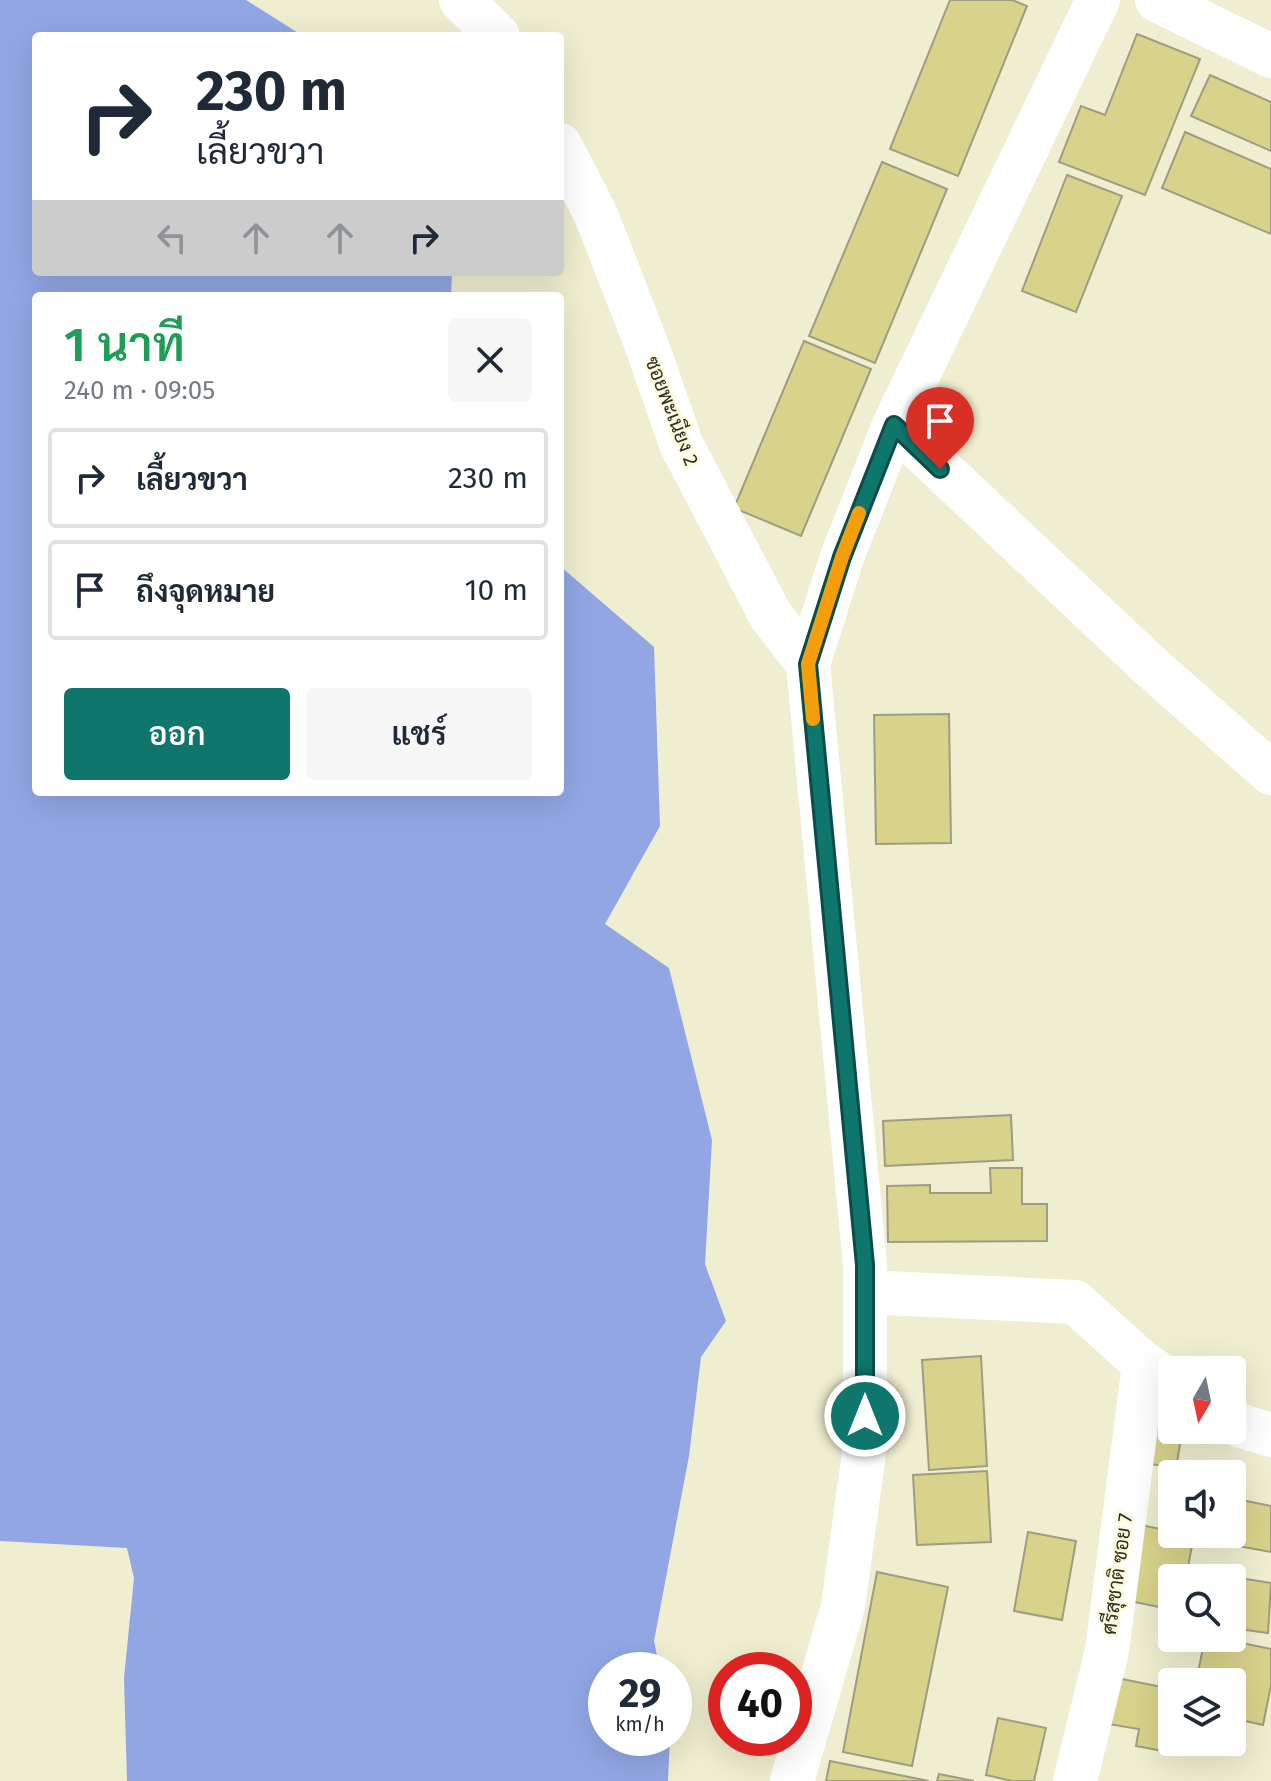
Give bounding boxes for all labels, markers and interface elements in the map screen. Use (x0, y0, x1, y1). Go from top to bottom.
text: 230 m (196, 58, 347, 125)
icon: right (64, 64, 168, 168)
text: เลี้ยวขวา (196, 130, 324, 174)
icon: left (150, 216, 194, 260)
icon: ahead (234, 216, 278, 260)
icon: ahead (318, 216, 362, 260)
icon: right (402, 216, 446, 260)
text: 1 นาที (64, 316, 185, 374)
button: close (448, 318, 532, 402)
street label: ซอยพะเนียง 2 (640, 353, 705, 469)
text: 240 m · 09:05 (64, 375, 215, 406)
pin (906, 387, 974, 469)
icon: arrive (918, 399, 962, 443)
icon: right (68, 456, 112, 500)
text: 230 m (448, 460, 528, 496)
text: เลี้ยวขวา (136, 462, 248, 498)
icon: arrive (68, 568, 112, 612)
text: 10 m (465, 572, 528, 608)
text: ถึงจุดหมาย (136, 574, 275, 610)
button: ออก (64, 688, 290, 780)
button: แชร์ (306, 688, 532, 780)
north arrow (1158, 1356, 1246, 1444)
map controls (1158, 1356, 1246, 1756)
position arrow (823, 1374, 907, 1458)
button: sound (1158, 1460, 1246, 1548)
street label: ศรีสุชาติ ซอย 7 (1096, 1512, 1139, 1636)
button: search (1158, 1564, 1246, 1652)
speed limit sign: 40 (708, 1652, 812, 1756)
button: layers (1158, 1668, 1246, 1756)
text: 29 (619, 1670, 661, 1718)
text: km/h (615, 1712, 665, 1736)

